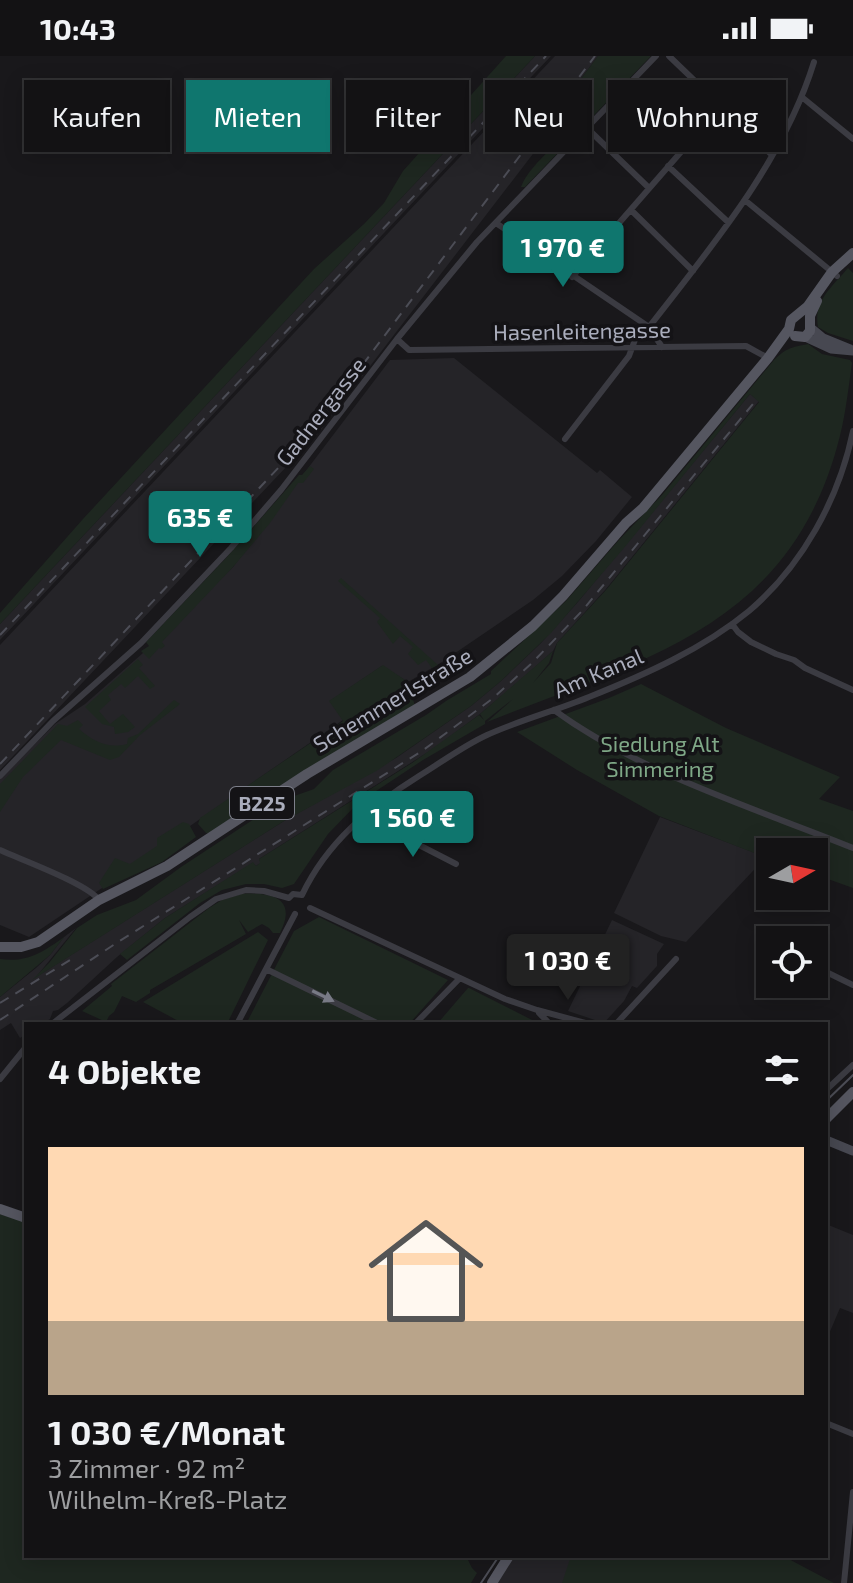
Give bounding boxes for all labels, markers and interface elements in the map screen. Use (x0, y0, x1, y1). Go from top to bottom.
text: 10:43 (40, 10, 116, 46)
chip: Kaufen (24, 80, 170, 152)
chip: Mieten (186, 80, 330, 152)
chip: Filter (346, 80, 469, 152)
chip: Neu (485, 80, 592, 152)
chip: Wohnung (608, 80, 786, 152)
pin: 1 970 € (489, 221, 637, 289)
text: 1 970 € (521, 231, 605, 262)
street label: Hasenleitengasse (493, 315, 671, 345)
street label: Gadnergasse (270, 352, 370, 470)
pin: 635 € (144, 491, 256, 559)
text: 635 € (167, 501, 233, 532)
street label: Schemmerlstraße (308, 641, 476, 757)
street label: Am Kanal (549, 641, 647, 702)
park label: Siedlung Alt Simmering (600, 730, 720, 781)
road number: B225 (230, 787, 294, 819)
pin: 1 560 € (339, 791, 487, 859)
text: 1 560 € (370, 801, 456, 832)
north arrow (756, 838, 828, 910)
map controls (756, 838, 828, 998)
button: locate (756, 926, 828, 998)
pin: 1 030 € (494, 934, 642, 1002)
text: 1 030 € (525, 944, 611, 975)
one-way arrow (311, 989, 334, 1003)
icon: filters (760, 1048, 804, 1092)
text: 4 Objekte (48, 1050, 201, 1091)
icon: home (354, 1199, 498, 1343)
text: 1 030 €/Monat (48, 1411, 285, 1452)
text: 3 Zimmer · 92 m² (48, 1452, 245, 1483)
text: Wilhelm-Kreß-Platz (48, 1483, 287, 1514)

